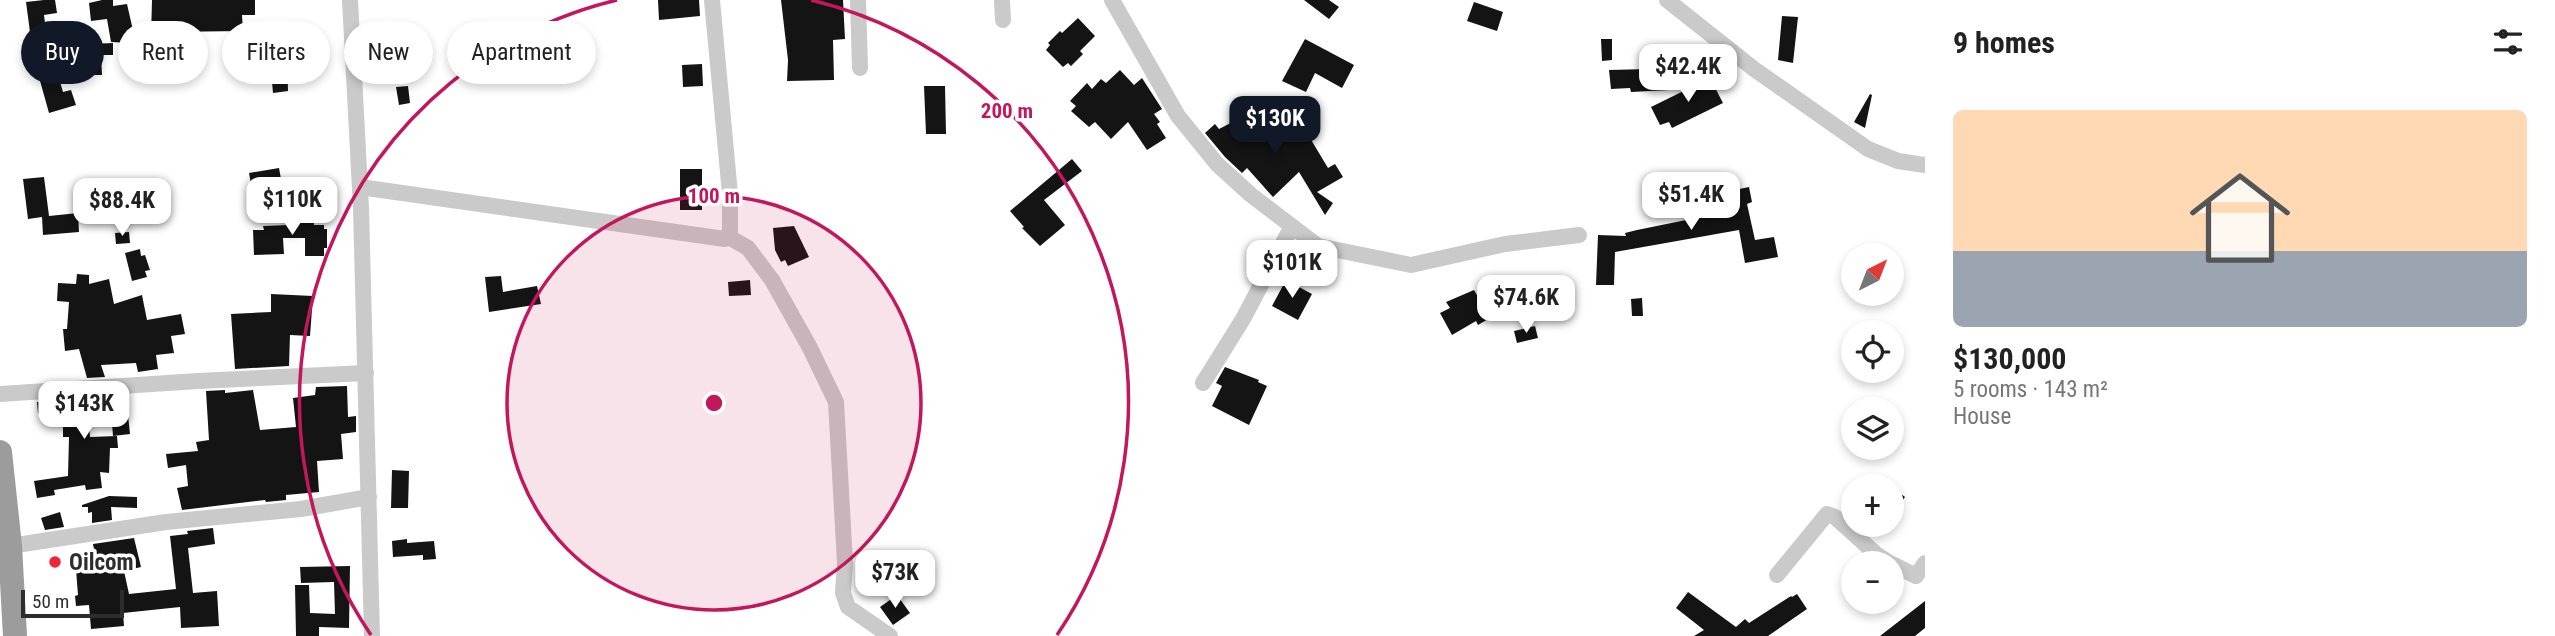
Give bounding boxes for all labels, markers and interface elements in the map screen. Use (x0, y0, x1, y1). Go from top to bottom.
chip: Buy (21, 21, 104, 84)
chip: Rent (118, 21, 208, 84)
chip: Filters (222, 21, 330, 84)
chip: New (344, 21, 433, 84)
chip: Apartment (447, 21, 596, 84)
icon: filters (2489, 23, 2527, 61)
text: 9 homes (1953, 25, 2055, 60)
pin: $42.4K (1631, 44, 1745, 104)
text: $42.4K (1655, 53, 1721, 80)
pin: $130K (1226, 96, 1324, 156)
text: 200 m (981, 99, 1033, 123)
text: $130K (1245, 105, 1305, 132)
icon: home (2177, 155, 2303, 281)
pin: $51.4K (1634, 173, 1748, 232)
pin: $110K (243, 177, 341, 237)
pin: $88.4K (65, 178, 179, 238)
text: $51.4K (1658, 181, 1724, 208)
text: 100 m (688, 184, 740, 208)
text: $110K (262, 186, 322, 213)
text: $88.4K (89, 187, 155, 214)
pin: $101K (1243, 240, 1341, 300)
north arrow (1841, 243, 1904, 306)
map controls (1841, 243, 1904, 614)
text: $101K (1262, 249, 1322, 276)
pin: $74.6K (1469, 276, 1583, 335)
text: $74.6K (1493, 284, 1559, 311)
button: locate (1841, 320, 1904, 383)
text: $130,000 (1953, 341, 2066, 376)
text: 5 rooms · 143 m² (1953, 376, 2108, 403)
pin: $143K (35, 382, 133, 441)
text: $143K (54, 390, 114, 417)
centre of rings (702, 391, 726, 415)
button: layers (1841, 397, 1904, 460)
text: House (1953, 403, 2011, 430)
button: + (1841, 474, 1904, 537)
place label: Oilcom (69, 549, 134, 576)
pin: $73K (854, 550, 936, 610)
button: − (1841, 551, 1904, 614)
marker: Oilcom (47, 554, 63, 570)
text: $73K (871, 559, 919, 586)
scale bar (21, 587, 124, 619)
text: 50 m (32, 590, 69, 613)

